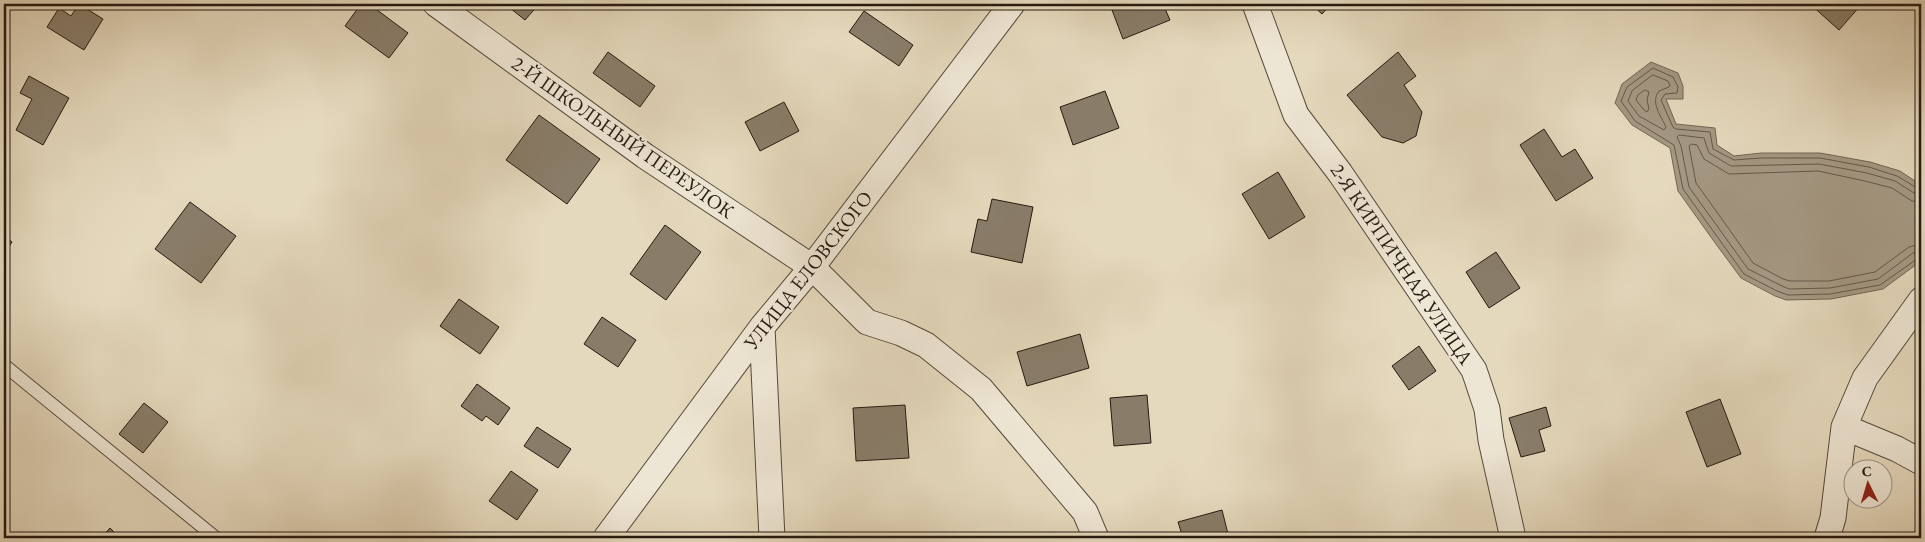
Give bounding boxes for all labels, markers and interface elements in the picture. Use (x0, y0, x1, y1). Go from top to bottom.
street label: 2-Й ШКОЛЬНЫЙ ПЕРЕУЛОК (507, 50, 740, 224)
street label: 2-Я КИРПИЧНАЯ УЛИЦА (1325, 158, 1479, 370)
street label: УЛИЦА ЕЛОВСКОГО (737, 185, 878, 355)
north arrow (1842, 460, 1892, 510)
text: С (1861, 462, 1873, 480)

